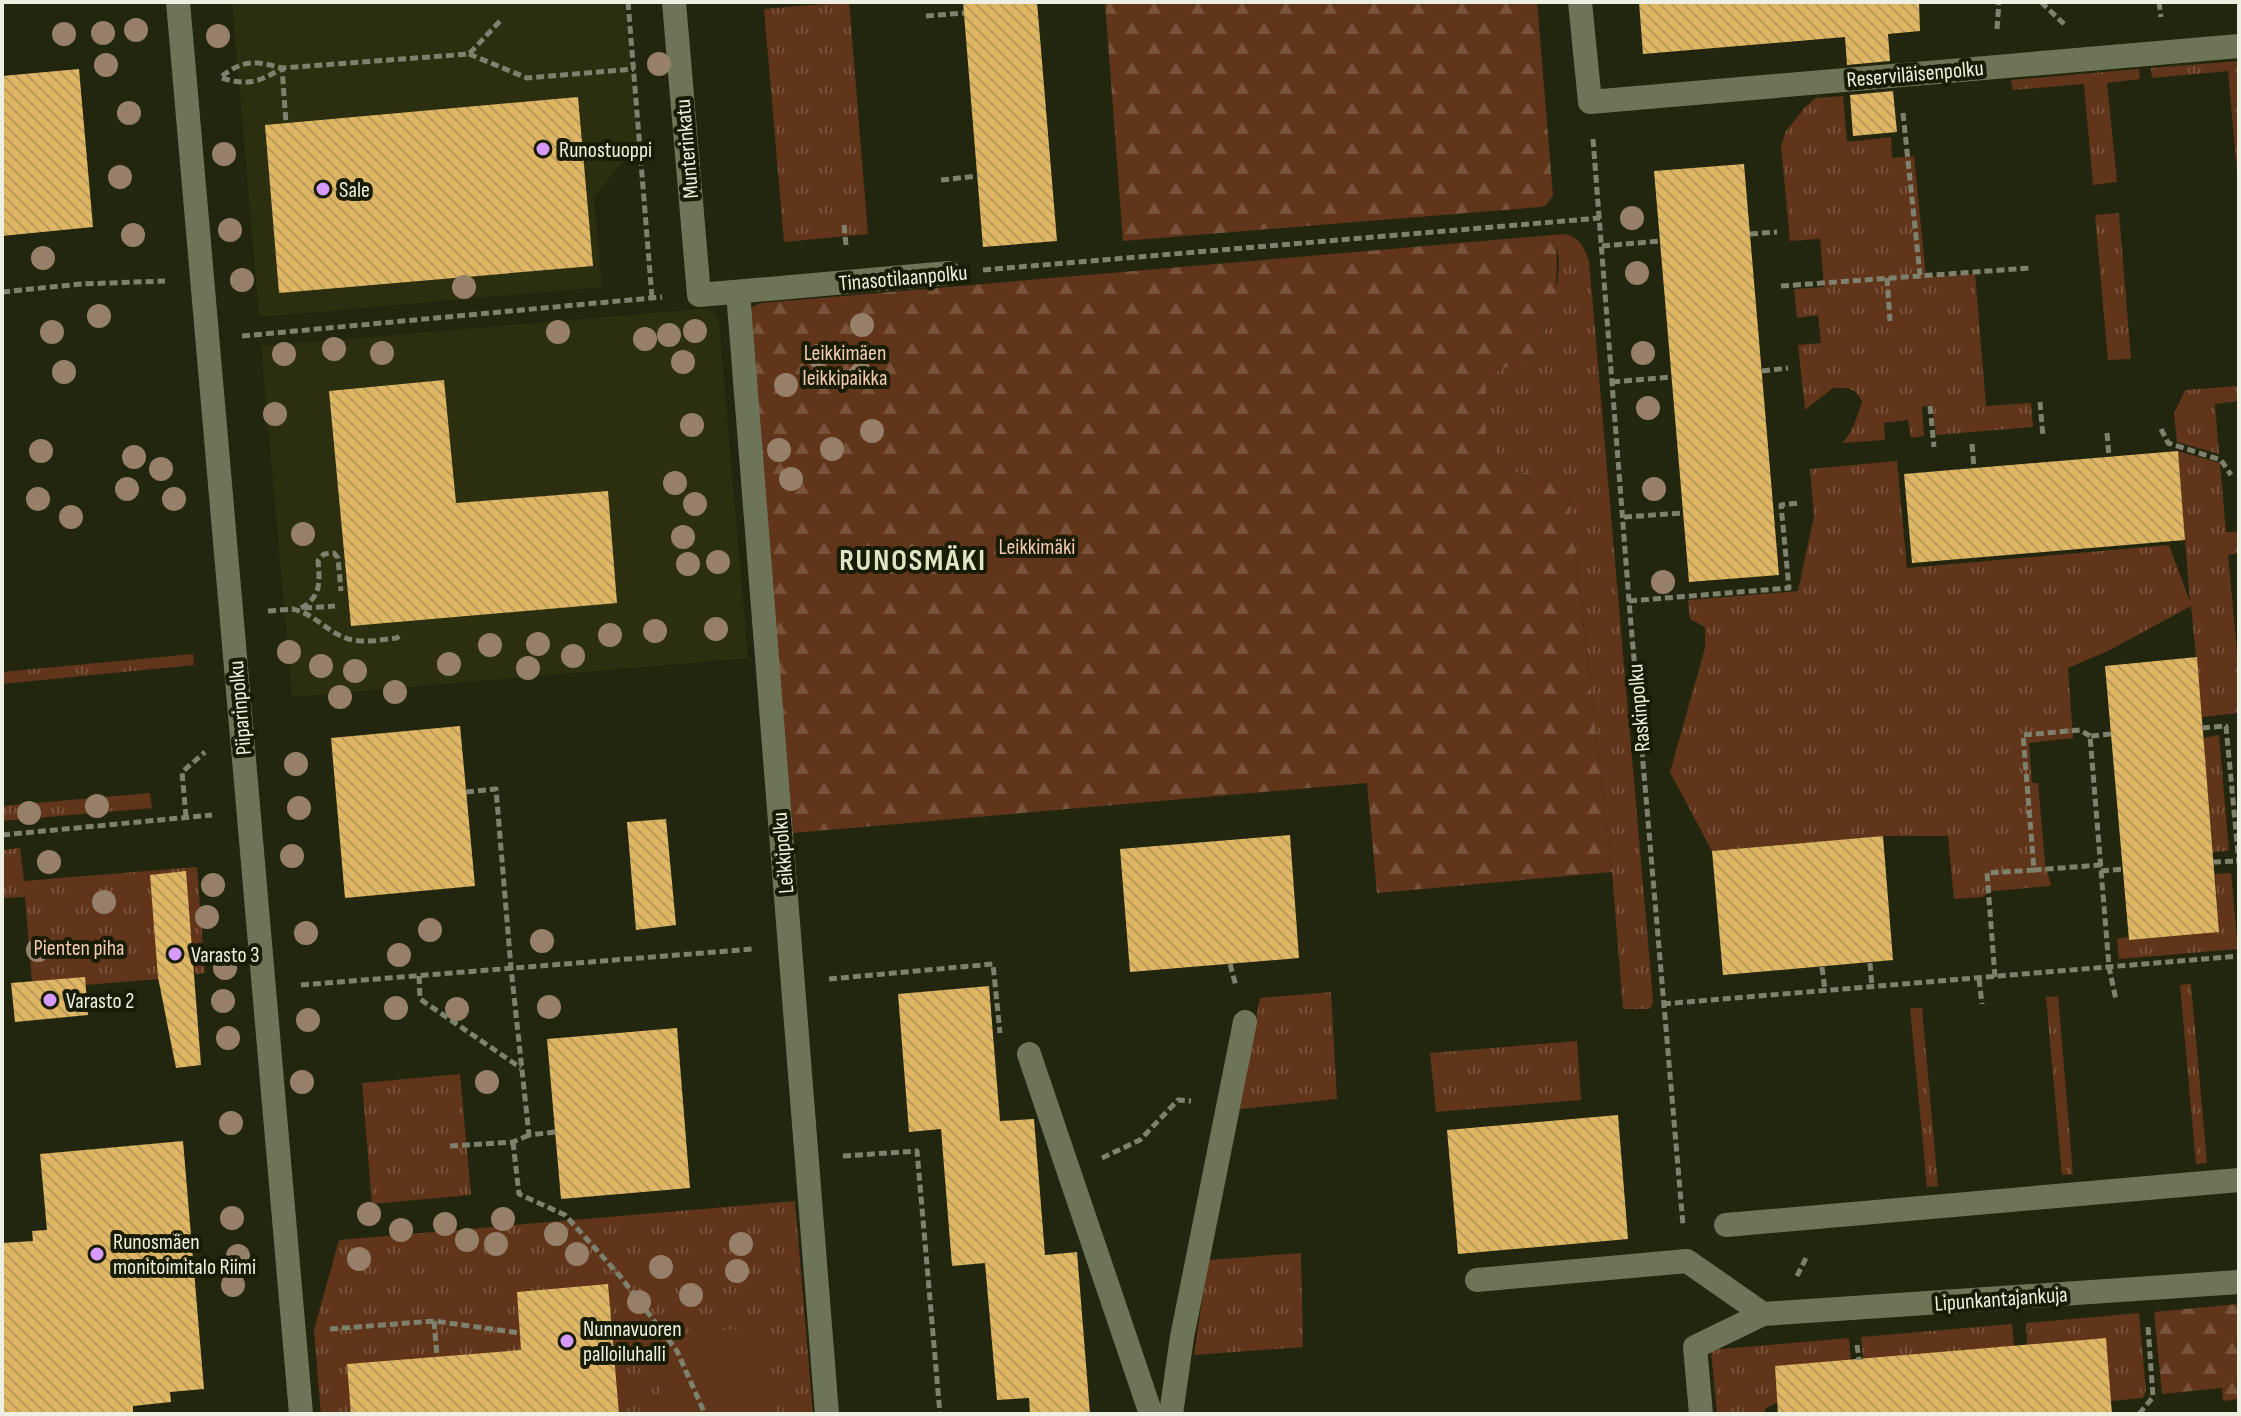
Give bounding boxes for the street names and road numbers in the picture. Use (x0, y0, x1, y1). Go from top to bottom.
street label: Reserviläisenpolku (1846, 55, 1985, 94)
street label: Munterinkatu (670, 98, 705, 200)
street label: Tinasotilaanpolku (838, 259, 969, 298)
street label: Piiparinpolku (223, 659, 258, 756)
street label: Raskinpolku (1622, 663, 1657, 753)
street label: Leikkipolku (766, 811, 801, 895)
street label: Lipunkantajankuja (1934, 1281, 2069, 1318)

